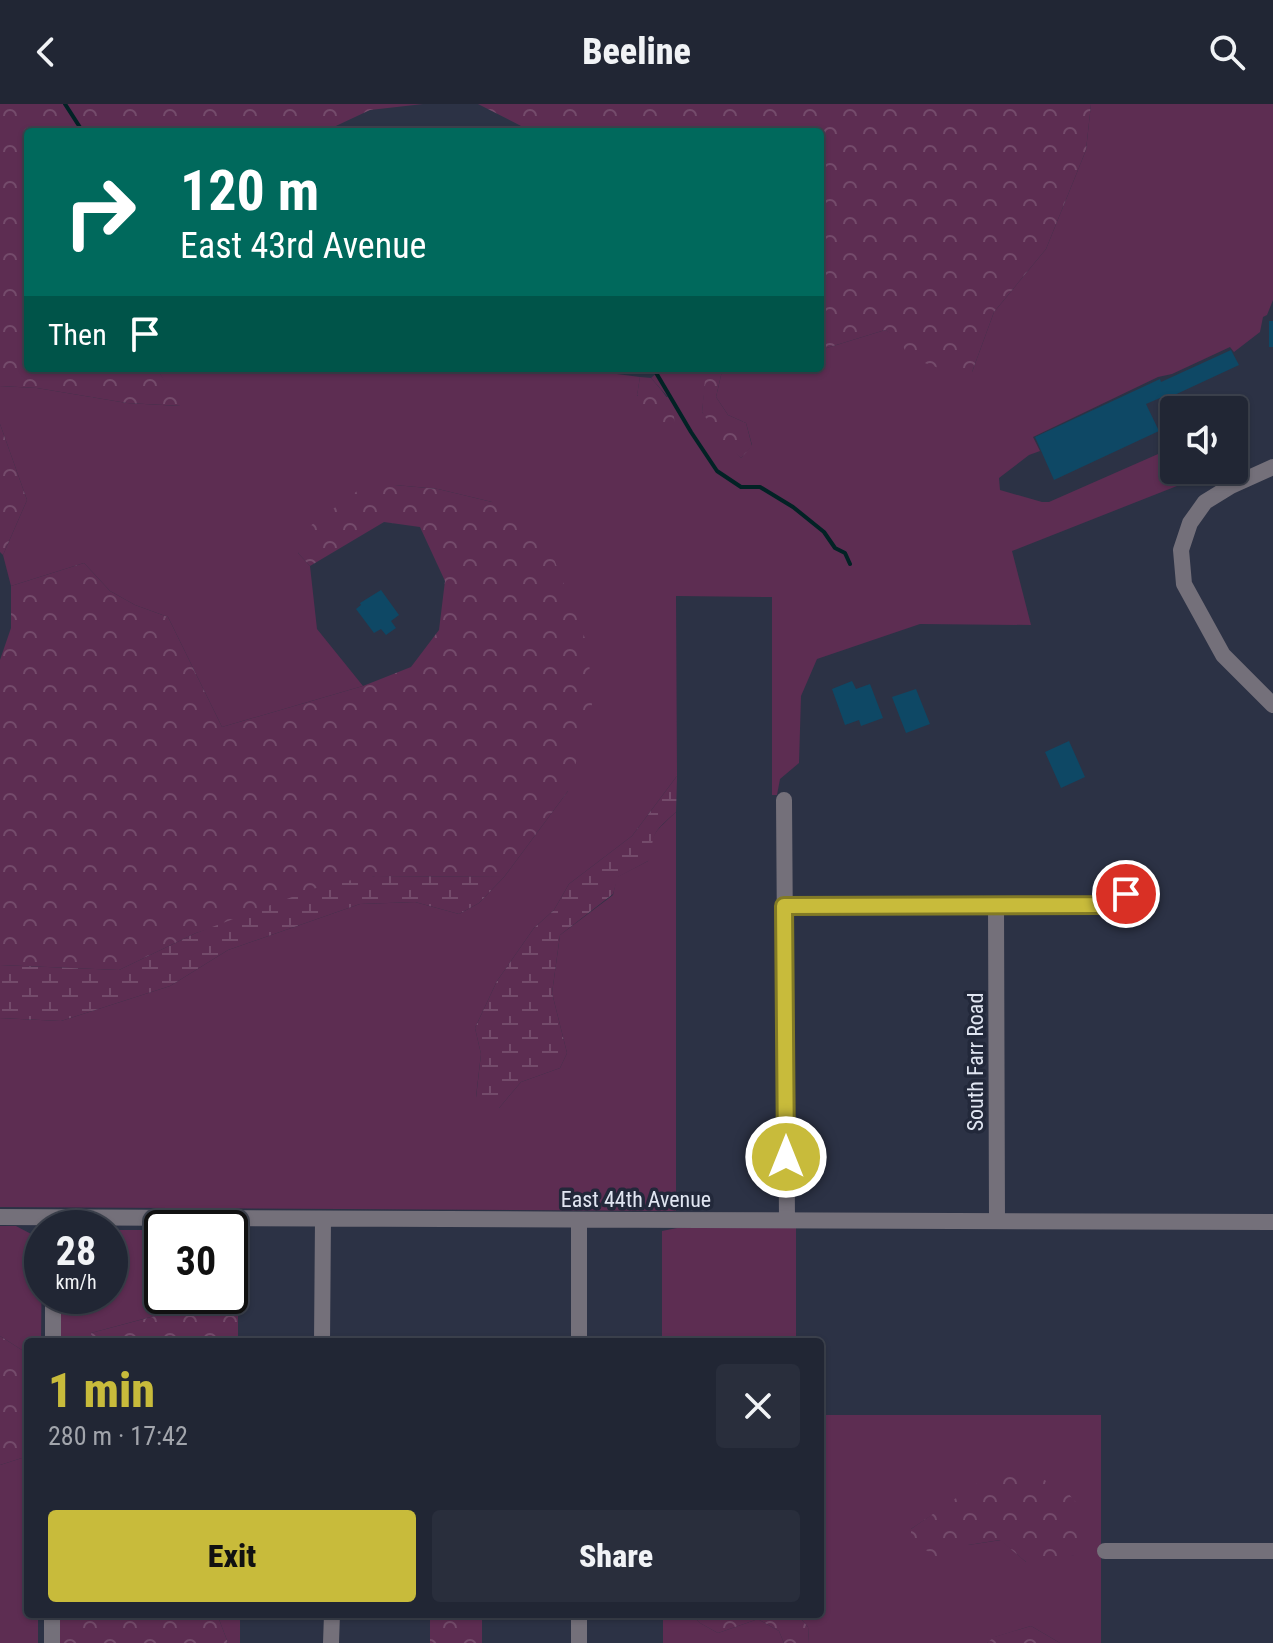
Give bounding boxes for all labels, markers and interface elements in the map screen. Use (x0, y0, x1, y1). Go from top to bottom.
icon: back (24, 30, 68, 74)
icon: search (1205, 30, 1249, 74)
text: Beeline (582, 31, 691, 73)
text: 120 m (180, 158, 319, 224)
icon: right (48, 160, 152, 264)
text: East 43rd Avenue (180, 225, 426, 267)
icon: arrive (123, 312, 167, 356)
text: Then (48, 317, 107, 352)
map controls (1160, 396, 1248, 484)
button: sound (1160, 396, 1248, 484)
pin (1092, 860, 1160, 928)
icon: arrive (1104, 872, 1148, 916)
street label: South Farr Road (963, 993, 988, 1131)
position arrow (744, 1115, 828, 1199)
street label: East 44th Avenue (561, 1187, 711, 1212)
speed limit sign: 30 (144, 1210, 248, 1314)
text: 28 (56, 1228, 96, 1275)
text: km/h (55, 1270, 97, 1294)
text: 1 min (48, 1362, 155, 1419)
button: close (716, 1364, 800, 1448)
text: 280 m · 17:42 (48, 1421, 188, 1451)
button: Exit (48, 1510, 416, 1602)
button: Share (432, 1510, 800, 1602)

